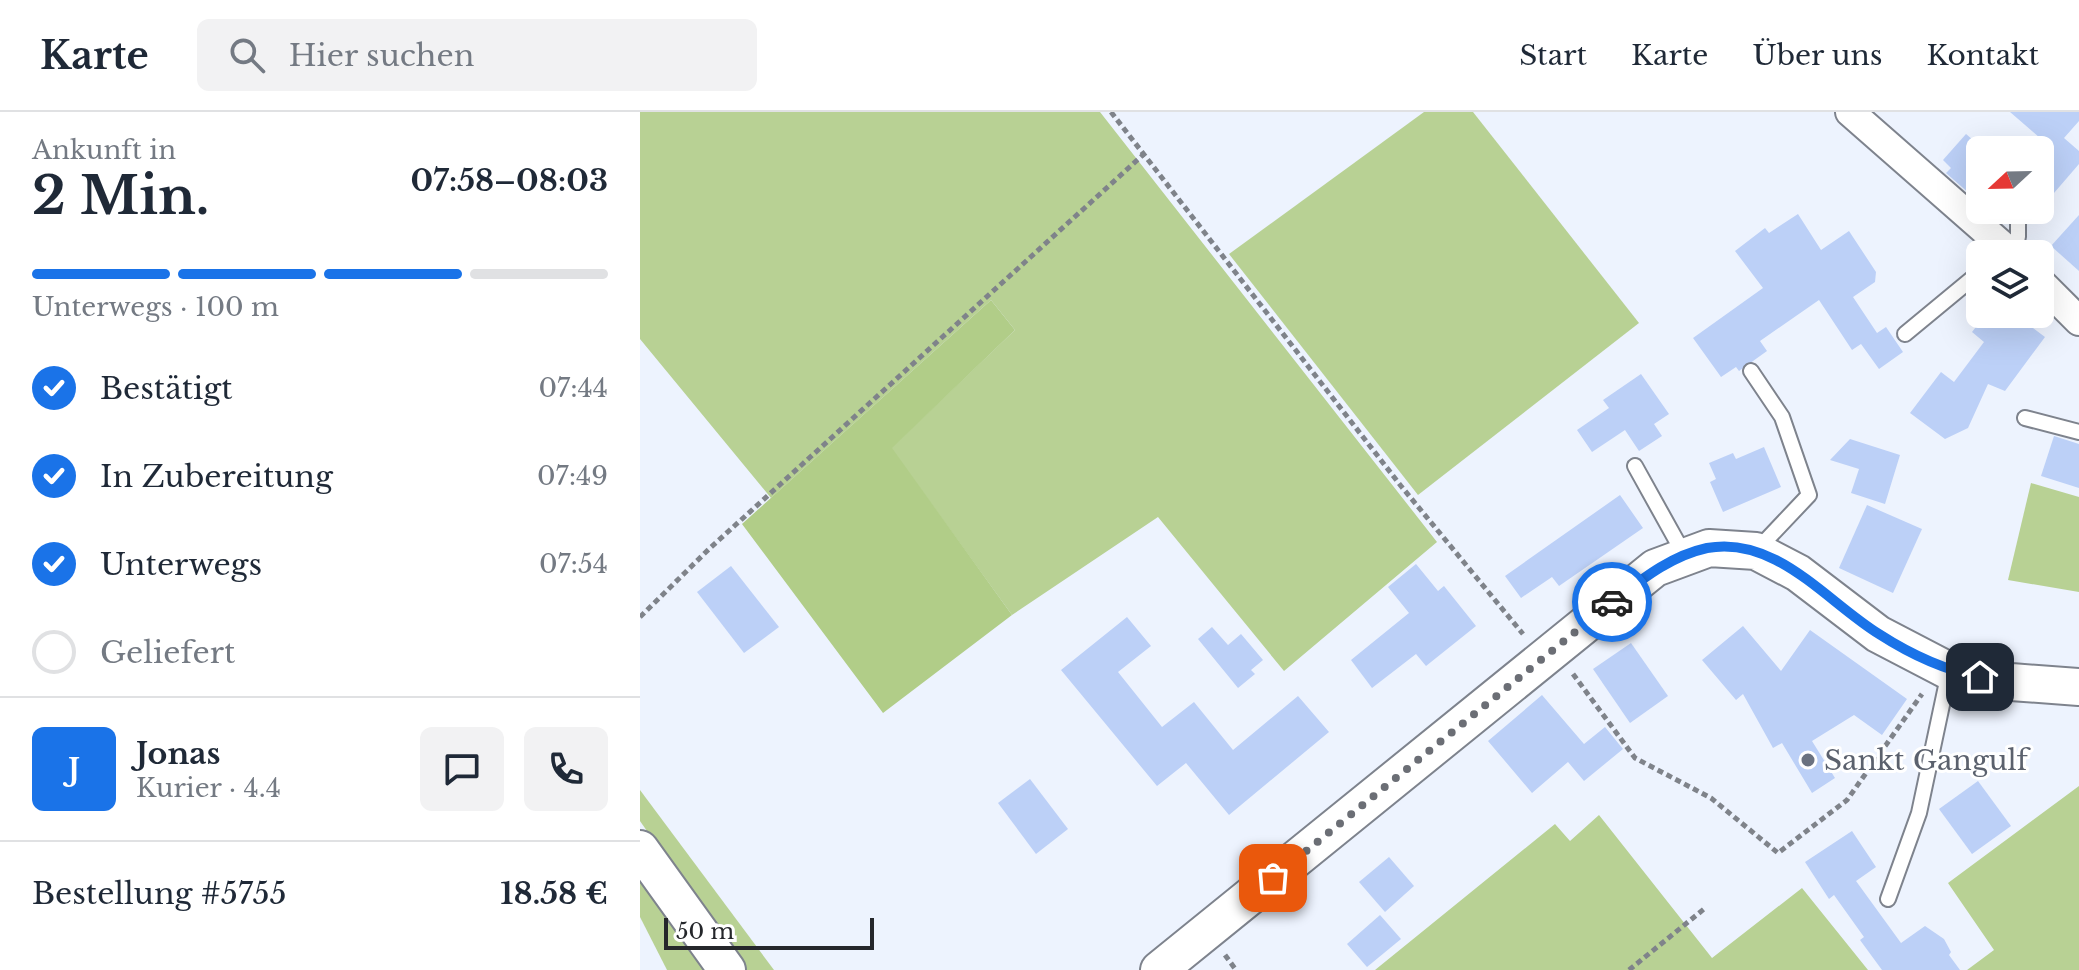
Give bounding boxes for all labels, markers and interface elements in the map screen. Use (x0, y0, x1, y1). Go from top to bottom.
search box (197, 19, 757, 91)
text: Karte (40, 32, 149, 79)
icon: search (225, 33, 269, 77)
text: Hier suchen (289, 37, 474, 74)
text: Start (1519, 38, 1587, 73)
text: Karte (1631, 38, 1708, 73)
text: Über uns (1752, 38, 1882, 73)
text: Kontakt (1926, 38, 2039, 73)
text: Ankunft in (32, 134, 176, 166)
north arrow (1966, 136, 2054, 224)
map controls (1966, 136, 2054, 328)
text: 07:58–08:03 (411, 162, 608, 199)
text: 2 Min. (32, 164, 209, 228)
button: layers (1966, 240, 2054, 328)
text: Unterwegs · 100 m (32, 291, 279, 323)
icon: check (32, 366, 76, 410)
text: Bestätigt (100, 370, 233, 407)
text: 07:44 (539, 372, 608, 404)
icon: check (32, 454, 76, 498)
text: In Zubereitung (100, 458, 333, 495)
text: 07:49 (537, 460, 608, 492)
icon: check (32, 542, 76, 586)
text: Unterwegs (100, 546, 262, 583)
text: 07:54 (539, 548, 608, 580)
courier (1572, 562, 1652, 642)
icon: car (1590, 580, 1634, 624)
text: Geliefert (100, 634, 235, 671)
pin (1946, 643, 2014, 711)
icon: home (1958, 655, 2002, 699)
button: chat (420, 727, 504, 811)
button: phone (524, 727, 608, 811)
text: Jonas (136, 735, 220, 772)
place label: Sankt Gangulf (1824, 743, 2032, 778)
text: J (68, 751, 80, 788)
marker: Sankt Gangulf (1799, 751, 1817, 769)
text: Kurier · 4.4 (136, 772, 281, 804)
pin (1239, 844, 1307, 912)
icon: bag (1251, 856, 1295, 900)
text: Bestellung #5755 (32, 875, 287, 912)
text: 18.58 € (500, 875, 608, 912)
scale bar (664, 914, 874, 950)
text: 50 m (676, 918, 734, 945)

